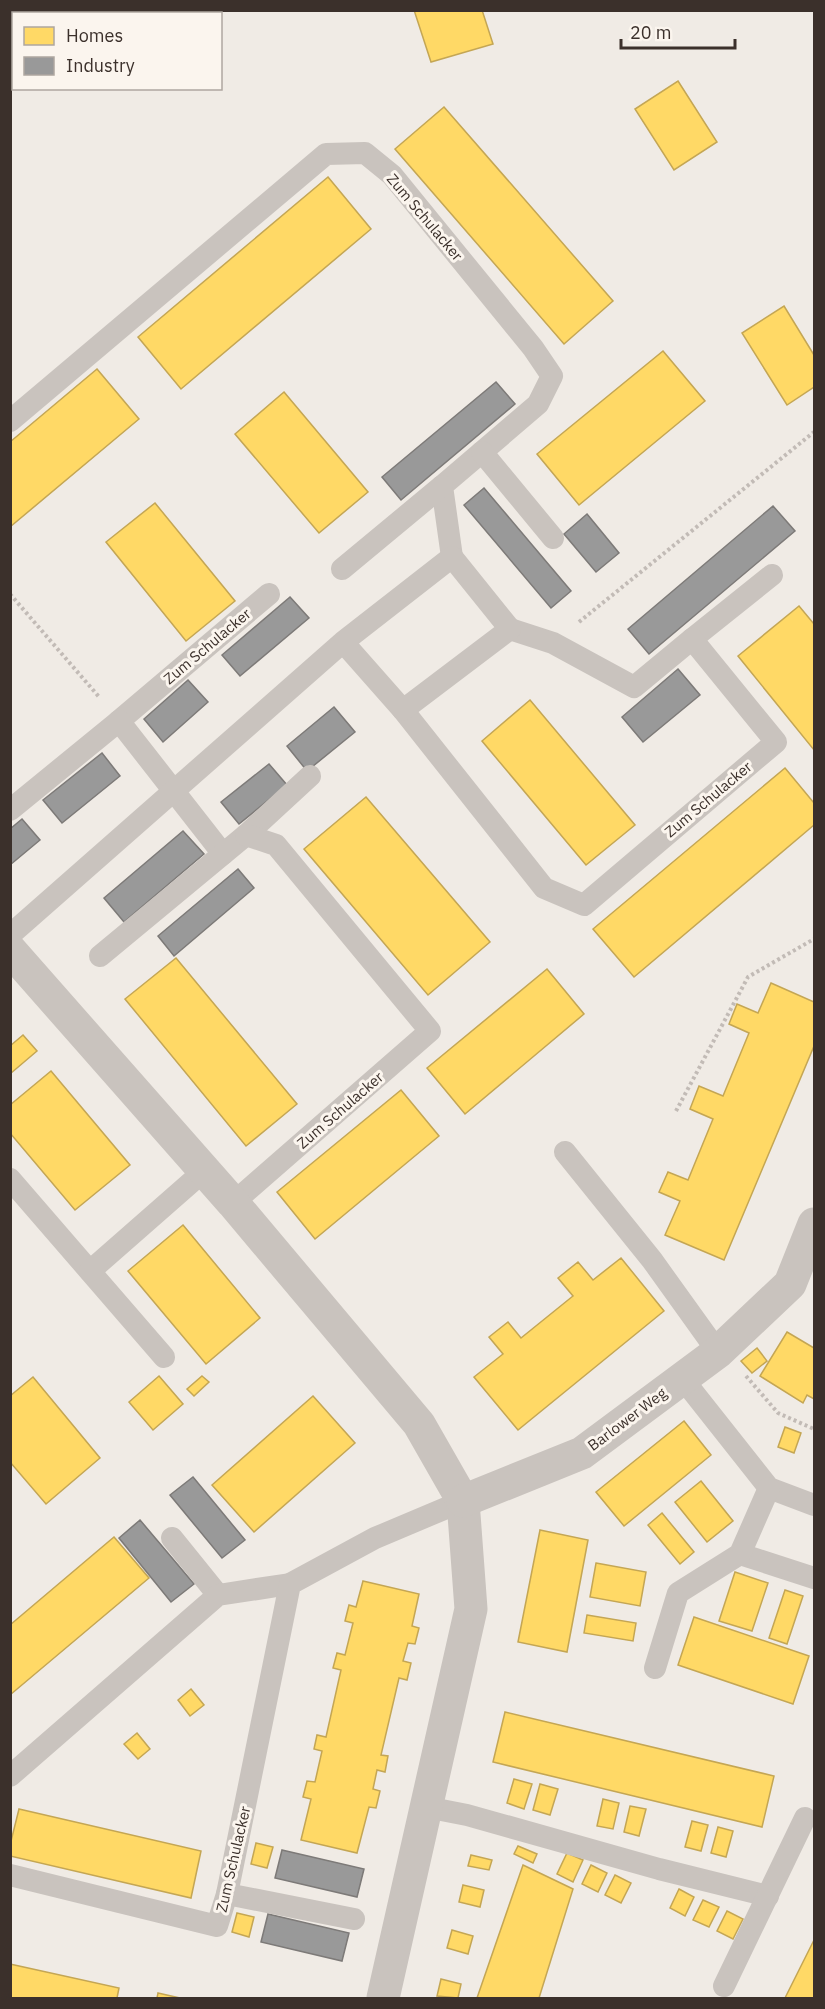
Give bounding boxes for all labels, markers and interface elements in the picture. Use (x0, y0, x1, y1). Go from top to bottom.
legend (12, 12, 222, 90)
scale bar (621, 12, 735, 50)
text: 20 m (630, 21, 672, 44)
text: Homes (66, 24, 123, 47)
text: Industry (66, 54, 135, 77)
street label: Zum Schulacker (383, 169, 467, 265)
street label: Zum Schulacker (159, 604, 255, 688)
street label: Zum Schulacker (660, 757, 756, 841)
street label: Zum Schulacker (293, 1067, 387, 1153)
street label: Barlower Weg (584, 1383, 670, 1455)
street label: Zum Schulacker (212, 1804, 255, 1914)

